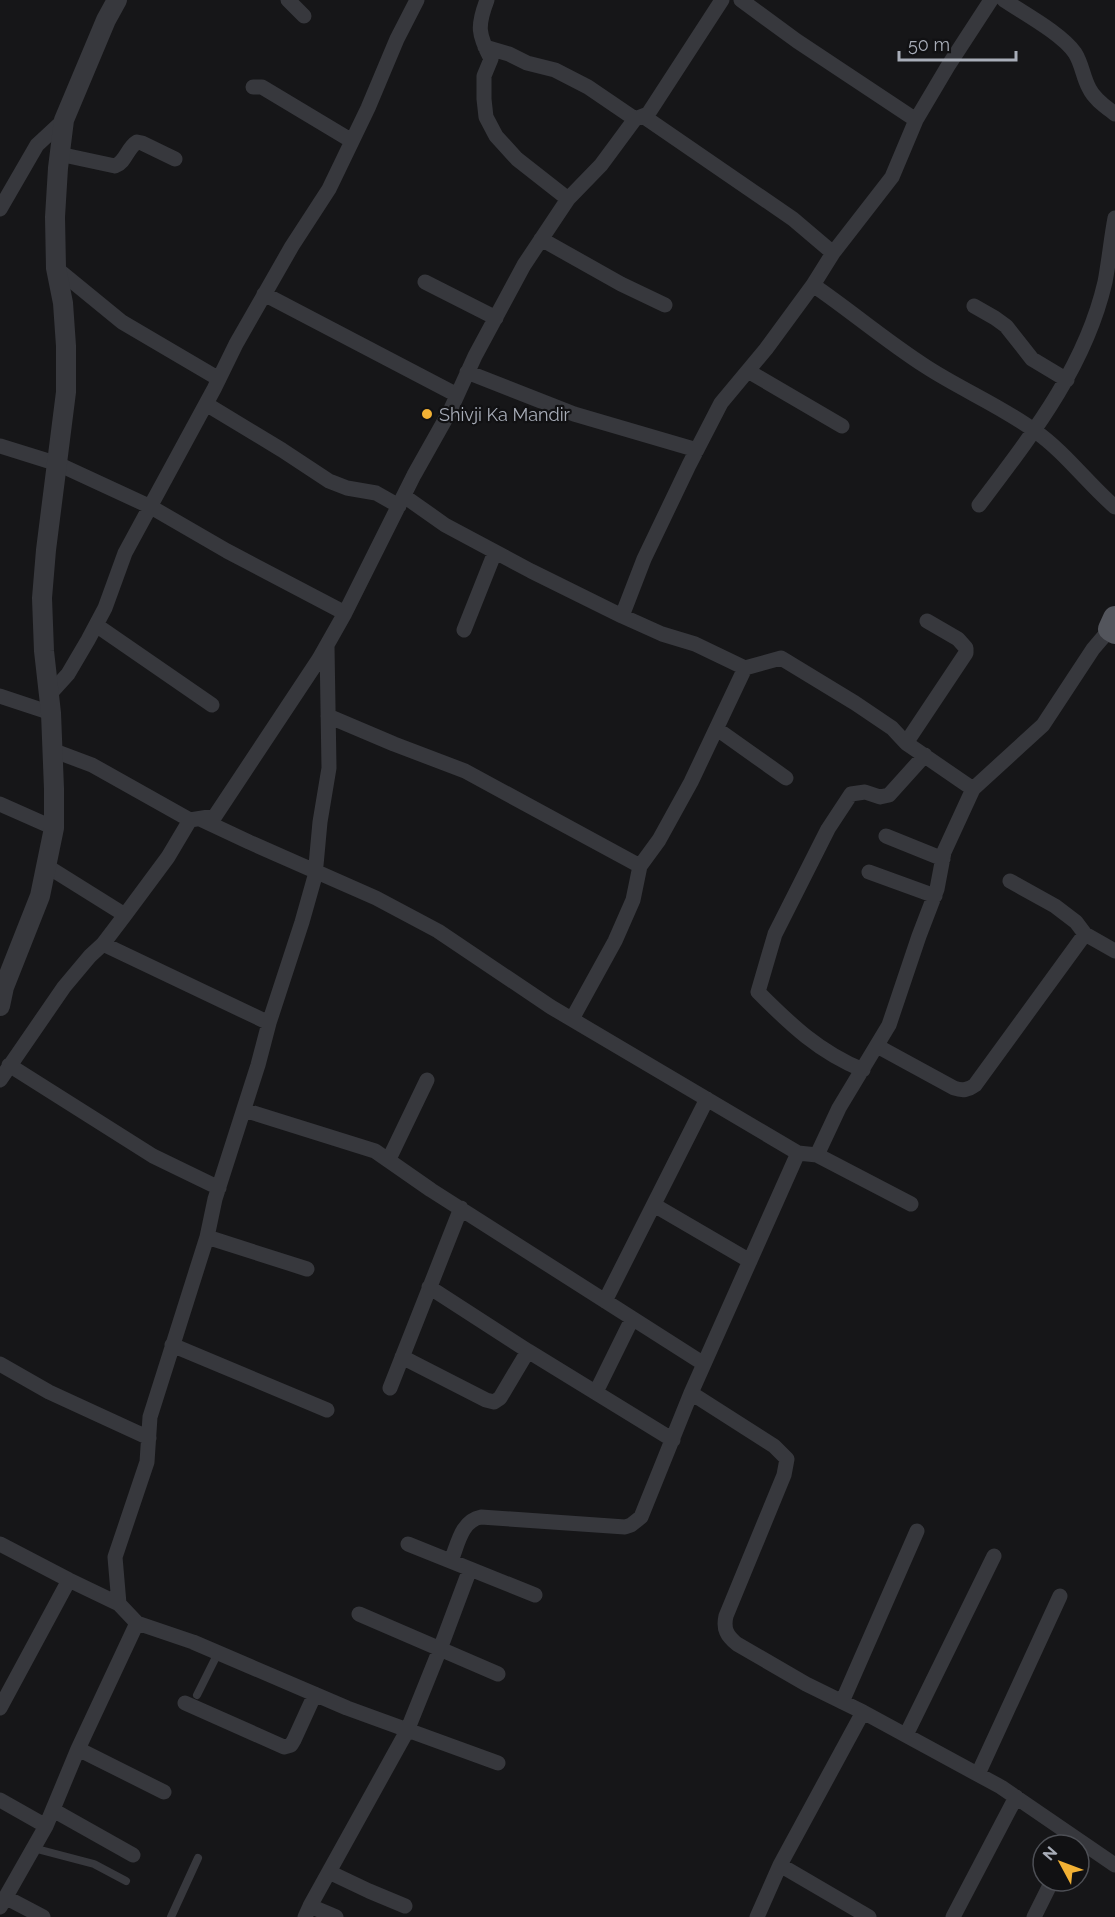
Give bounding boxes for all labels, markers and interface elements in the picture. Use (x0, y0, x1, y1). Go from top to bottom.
scale bar (899, 24, 1016, 62)
text: 50 m (908, 34, 950, 55)
place label: Shivji Ka Mandir (439, 404, 571, 425)
marker: Shivji Ka Mandir (420, 407, 434, 421)
north arrow (1031, 1833, 1091, 1893)
text: N (1039, 1843, 1061, 1864)

